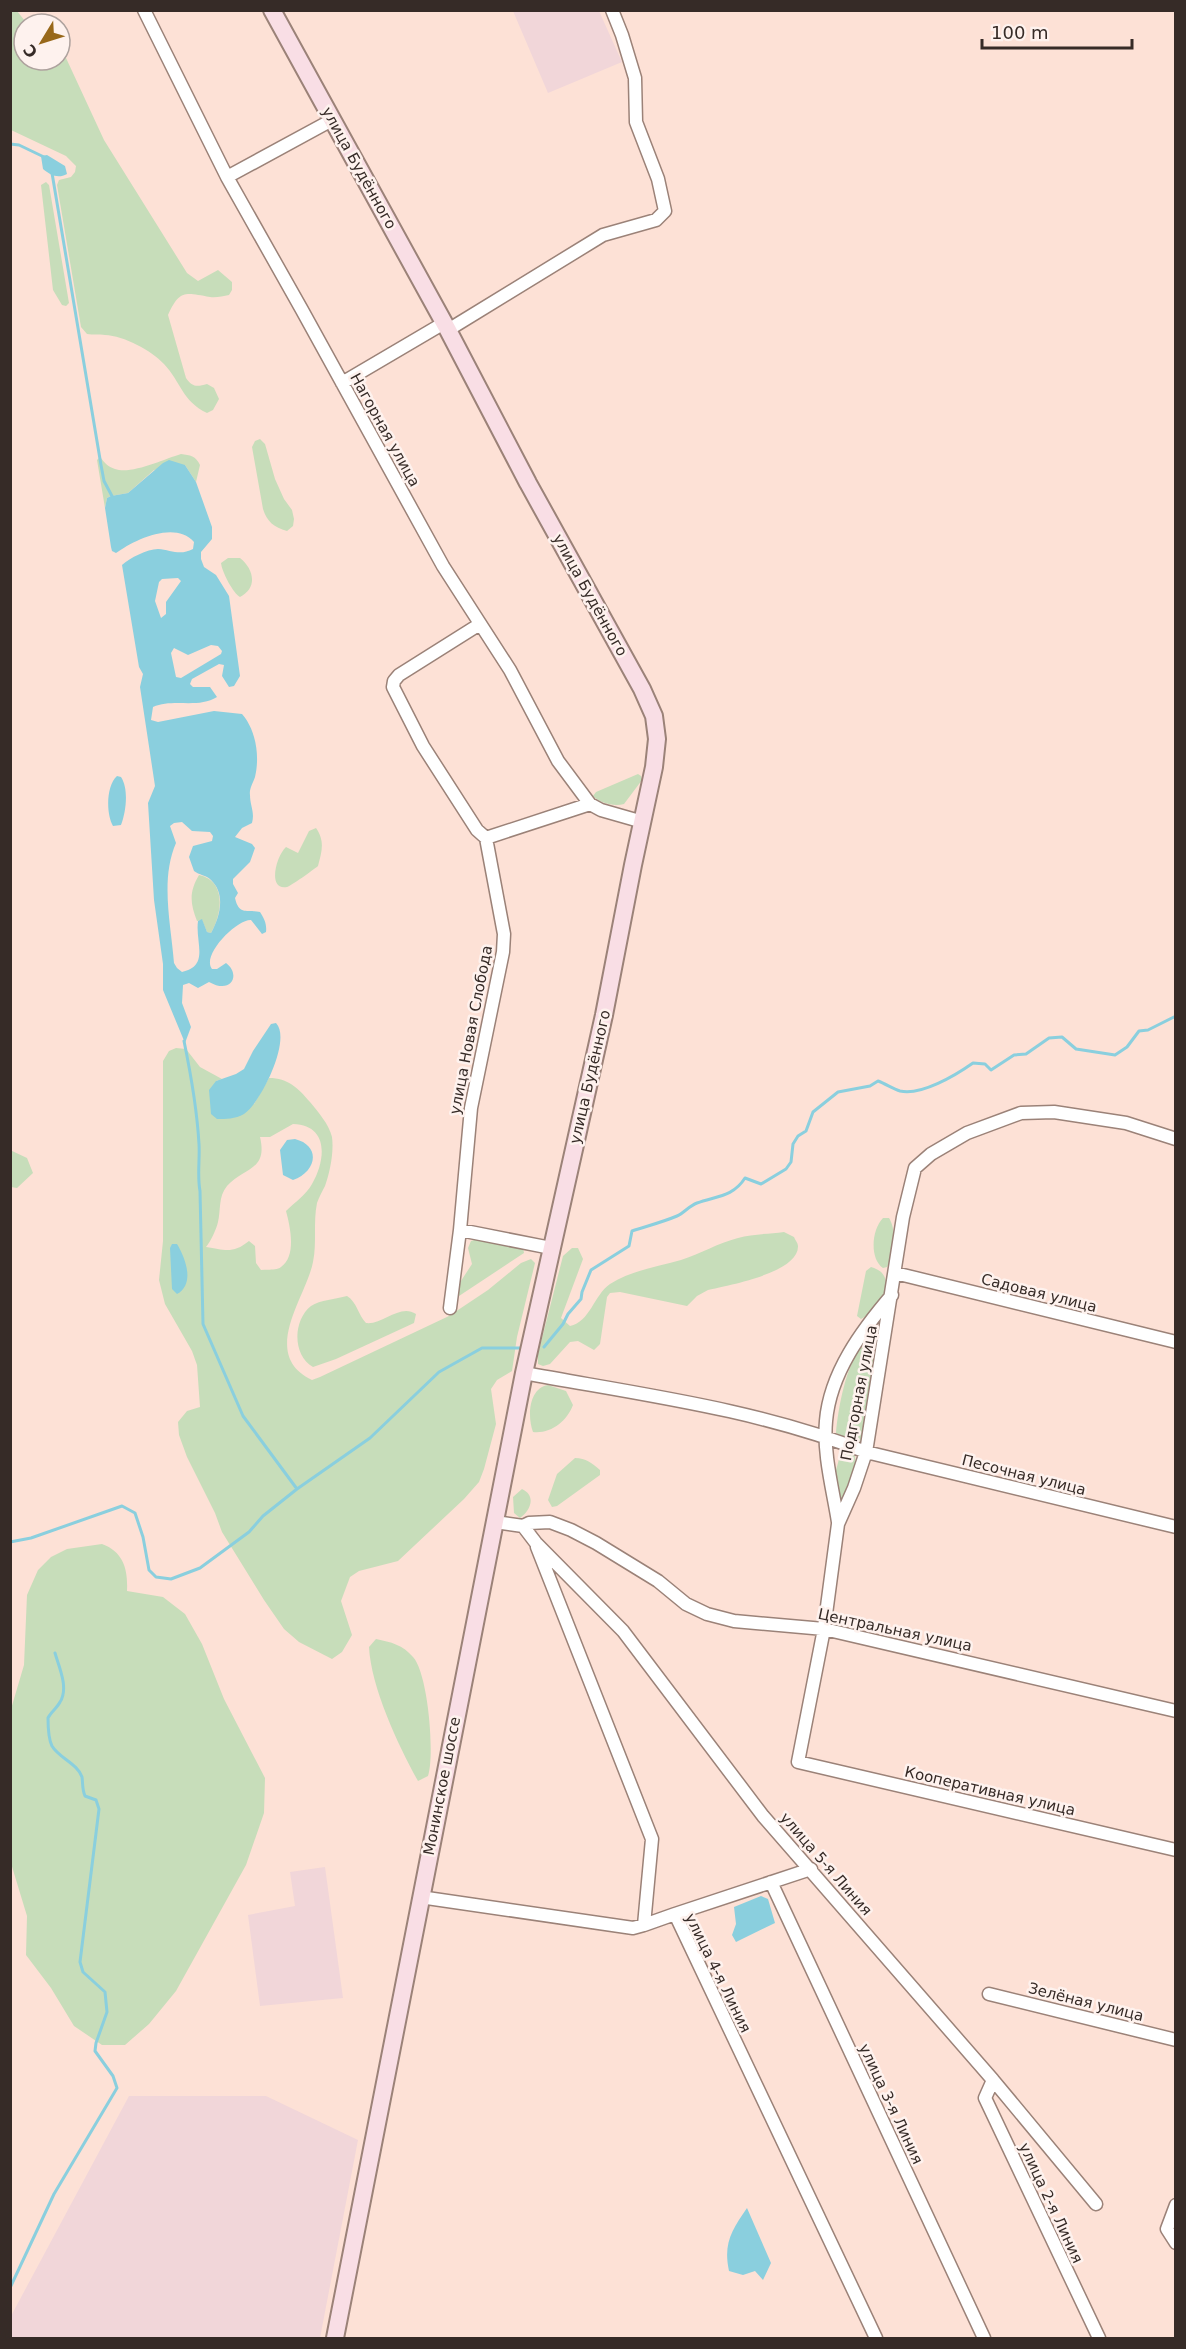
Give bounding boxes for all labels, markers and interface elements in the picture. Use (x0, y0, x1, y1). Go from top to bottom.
north arrow (12, 12, 72, 72)
scale bar (982, 12, 1132, 50)
text: 100 m (991, 22, 1049, 43)
text: С (19, 40, 42, 61)
street label: улица Будённого (318, 104, 400, 232)
street label: Нагорная улица (346, 370, 424, 490)
street label: улица Будённого (549, 531, 631, 659)
street label: улица Новая Слобода (446, 944, 496, 1116)
street label: улица Будённого (566, 1008, 614, 1146)
street label: Садовая улица (979, 1270, 1099, 1316)
street label: Подгорная улица (837, 1324, 881, 1462)
street label: Песочная улица (960, 1451, 1088, 1499)
street label: Центральная улица (816, 1605, 974, 1655)
street label: Монинское шоссе (420, 1715, 464, 1857)
street label: Кооперативная улица (903, 1763, 1077, 1819)
street label: улица 5-я Линия (776, 1809, 876, 1919)
street label: улица 4-я Линия (681, 1910, 755, 2036)
street label: Зелёная улица (1027, 1979, 1145, 2025)
street label: улица 3-я Линия (855, 2041, 927, 2167)
street label: улица 2-я Линия (1015, 2140, 1087, 2266)

